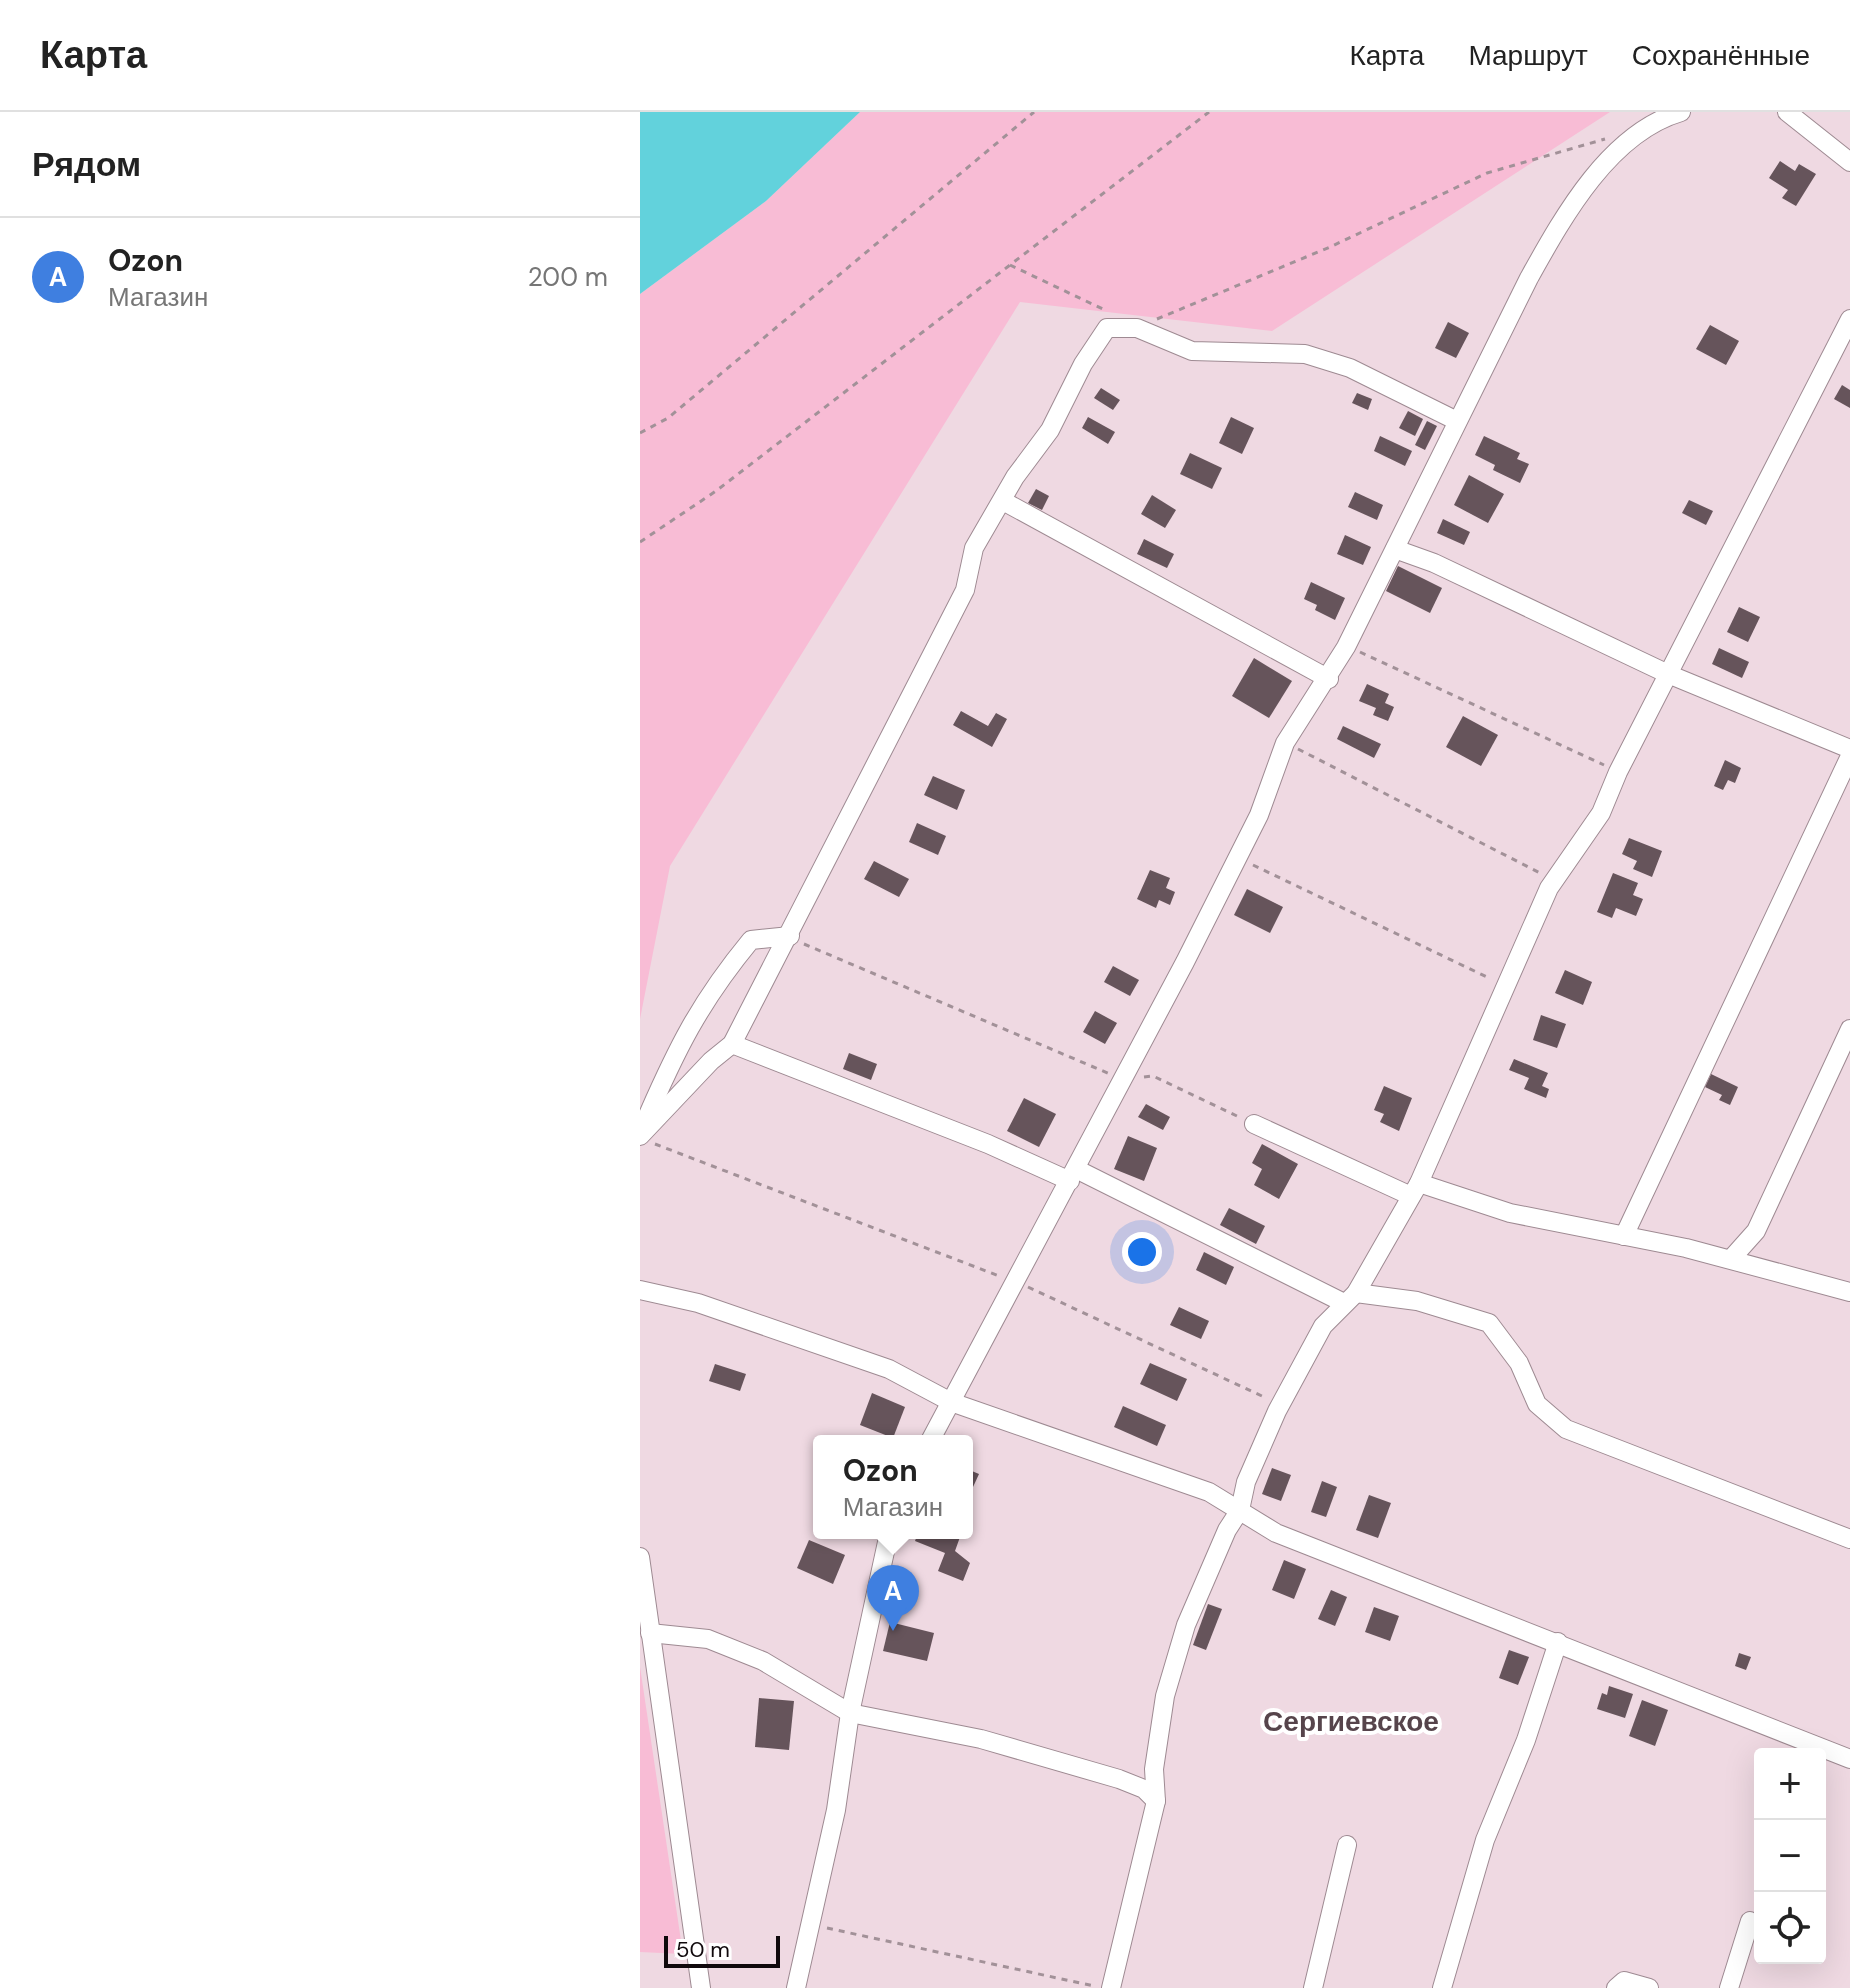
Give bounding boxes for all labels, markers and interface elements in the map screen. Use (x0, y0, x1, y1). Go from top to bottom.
text: Карта (40, 30, 147, 80)
text: Карта (1349, 37, 1424, 74)
text: Маршрут (1468, 37, 1588, 74)
text: Сохранённые (1632, 37, 1810, 74)
text: Рядом (32, 142, 141, 187)
text: Ozon (108, 241, 183, 280)
text: A (49, 260, 67, 294)
text: 200 m (528, 260, 608, 294)
text: Магазин (108, 280, 208, 314)
your location (1122, 1232, 1162, 1272)
popup (813, 1435, 973, 1539)
text: Ozon (843, 1451, 918, 1490)
text: Магазин (843, 1490, 943, 1524)
pin: A (867, 1565, 919, 1631)
district label: Сергиевское (1263, 1703, 1439, 1740)
map controls (1754, 1748, 1826, 1964)
button: + (1754, 1748, 1826, 1820)
button: − (1754, 1820, 1826, 1892)
button: locate (1754, 1892, 1826, 1964)
scale bar (664, 1932, 780, 1968)
text: 50 m (676, 1935, 730, 1964)

